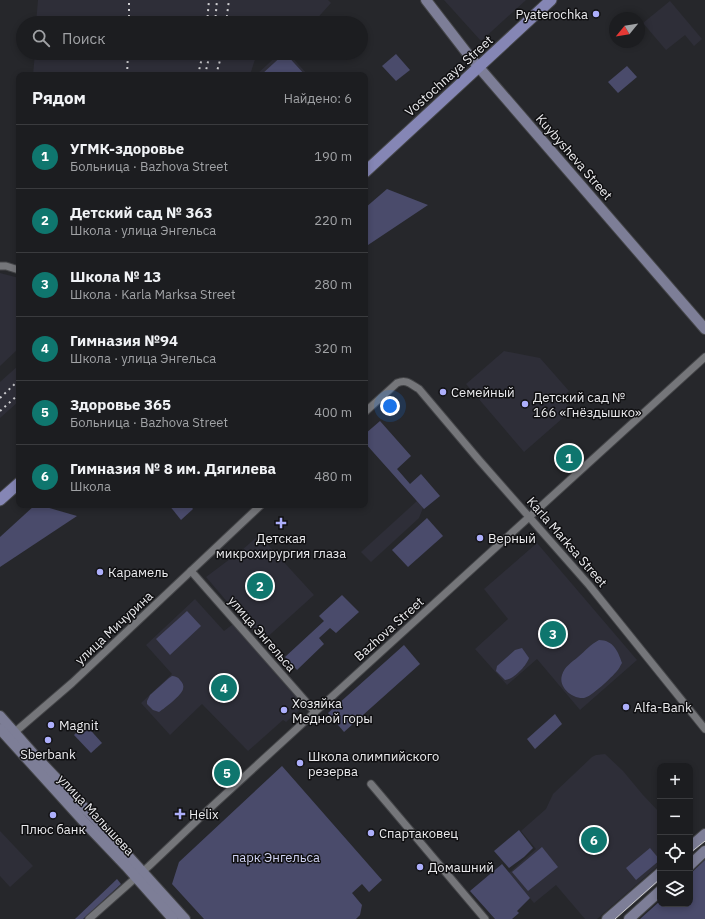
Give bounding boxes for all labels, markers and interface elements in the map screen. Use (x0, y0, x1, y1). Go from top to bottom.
place label: Pyaterochka (516, 6, 588, 23)
marker: Pyaterochka (591, 9, 601, 19)
north arrow (609, 12, 645, 48)
search box (16, 16, 368, 60)
icon: search (30, 27, 52, 49)
text: Поиск (62, 29, 105, 48)
street label: Vostochnaya Street (401, 32, 497, 120)
text: Рядом (32, 87, 86, 109)
text: Найдено: 6 (284, 90, 352, 107)
street label: Kuybysheva Street (532, 110, 616, 204)
text: УГМК-здоровье (70, 139, 184, 158)
text: 1 (41, 148, 49, 165)
text: 190 m (314, 148, 352, 165)
text: Больница · Bazhova Street (70, 158, 228, 175)
text: Детский сад № 363 (70, 203, 212, 222)
text: 2 (41, 212, 49, 229)
text: 220 m (314, 212, 352, 229)
text: Школа · улица Энгельса (70, 222, 216, 239)
text: Школа № 13 (70, 267, 161, 286)
text: 3 (41, 276, 49, 293)
text: 280 m (314, 276, 352, 293)
text: Школа · Karla Marksa Street (70, 286, 236, 303)
text: Гимназия №94 (70, 331, 178, 350)
text: 4 (41, 340, 49, 357)
text: 320 m (314, 340, 352, 357)
text: Школа · улица Энгельса (70, 350, 216, 367)
place label: Семейный (451, 384, 515, 401)
marker: Семейный (438, 387, 448, 397)
place label: Детский сад № 166 «Гнёздышко» (533, 389, 642, 421)
text: Здоровье 365 (70, 395, 171, 414)
your location (380, 396, 400, 416)
marker: Детский сад № 166 «Гнёздышко» (520, 399, 530, 409)
text: 5 (41, 404, 49, 421)
text: 400 m (314, 404, 352, 421)
text: Больница · Bazhova Street (70, 414, 228, 431)
pin: 1 (556, 443, 582, 473)
text: Гимназия № 8 им. Дягилева (70, 459, 276, 478)
text: 6 (41, 468, 49, 485)
text: 480 m (314, 468, 352, 485)
text: Школа (70, 478, 111, 495)
street label: Karla Marksa Street (523, 493, 611, 591)
marker: Детская микрохирургия глаза (275, 517, 287, 529)
place label: Детская микрохирургия глаза (216, 530, 346, 562)
place label: Верный (488, 530, 536, 547)
marker: Верный (475, 533, 485, 543)
place label: Карамель (108, 564, 168, 581)
marker: Карамель (95, 567, 105, 577)
pin: 2 (247, 571, 273, 601)
street label: улица Мичурина (71, 587, 157, 668)
street label: улица Энгельса (224, 593, 300, 675)
street label: Bazhova Street (351, 593, 427, 665)
pin: 3 (540, 619, 566, 649)
pin: 4 (211, 673, 237, 703)
place label: Хозяйка Медной горы (292, 695, 373, 727)
place label: Alfa-Bank (634, 699, 692, 716)
marker: Alfa-Bank (621, 702, 631, 712)
marker: Хозяйка Медной горы (279, 705, 289, 715)
place label: Magnit (59, 717, 99, 734)
marker: Magnit (46, 720, 56, 730)
marker: Sberbank (43, 735, 53, 745)
place label: Sberbank (20, 746, 76, 763)
place label: Школа олимпийского резерва (308, 748, 439, 780)
pin: 5 (214, 758, 240, 788)
marker: Школа олимпийского резерва (295, 758, 305, 768)
map controls (657, 763, 693, 907)
button: + (657, 763, 693, 799)
street label: улица Малышева (54, 771, 138, 859)
button: − (657, 799, 693, 835)
place label: Helix (189, 806, 219, 823)
marker: Helix (174, 808, 186, 820)
marker: Плюс банк (48, 810, 58, 820)
place label: Плюс банк (20, 821, 86, 838)
place label: Спартаковец (379, 825, 458, 842)
pin: 6 (581, 825, 607, 855)
marker: Спартаковец (366, 828, 376, 838)
button: locate (657, 835, 693, 871)
park label: парк Энгельса (232, 849, 320, 866)
place label: Домашний (428, 859, 494, 876)
marker: Домашний (415, 862, 425, 872)
button: layers (657, 871, 693, 907)

